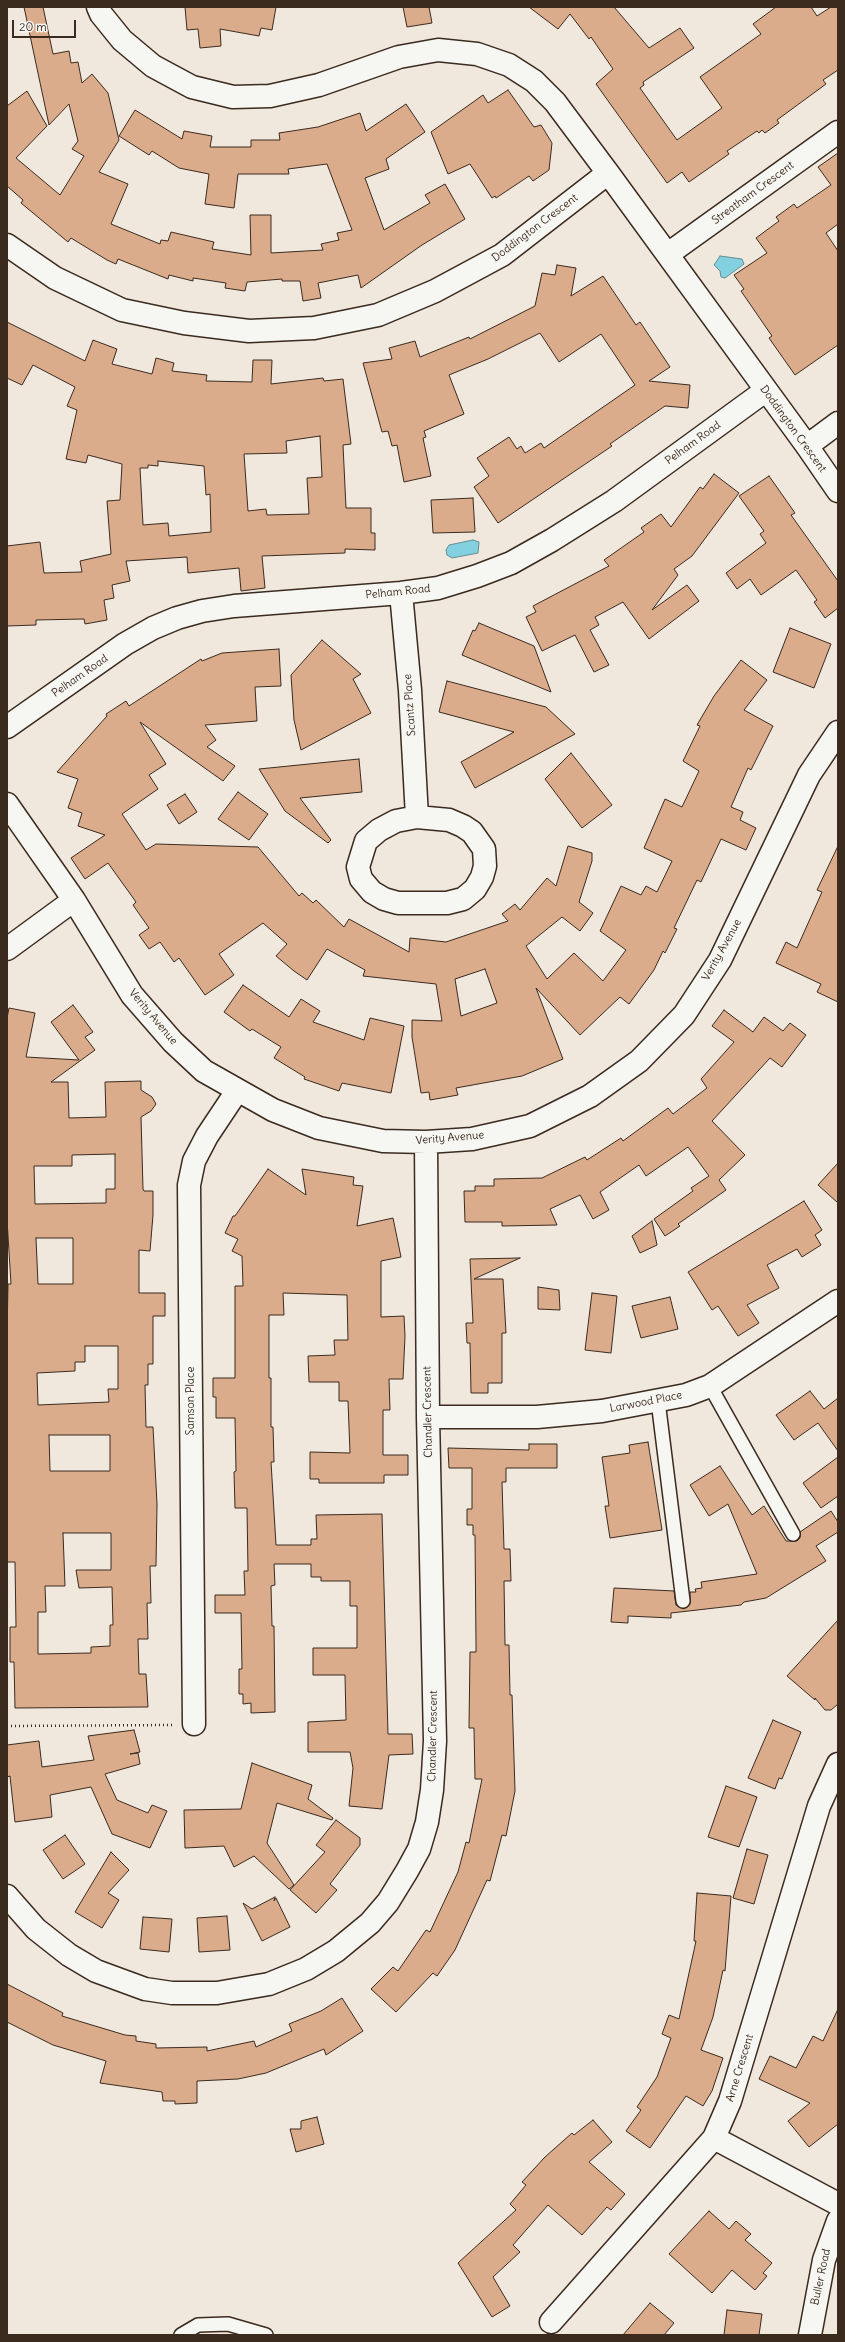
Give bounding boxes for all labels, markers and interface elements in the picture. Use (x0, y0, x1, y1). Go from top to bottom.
scale bar (14, 12, 78, 38)
text: 20 m (19, 19, 47, 34)
street label: Streatham Crescent (709, 159, 797, 227)
street label: Doddington Crescent (489, 191, 581, 265)
street label: Doddington Crescent (757, 383, 829, 475)
street label: Pelham Road (663, 418, 723, 468)
street label: Pelham Road (365, 582, 431, 602)
street label: Pelham Road (49, 652, 111, 700)
street label: Scantz Place (401, 673, 419, 737)
street label: Verity Avenue (700, 917, 744, 983)
street label: Verity Avenue (126, 986, 180, 1048)
street label: Verity Avenue (415, 1128, 485, 1148)
street label: Chandler Crescent (421, 1366, 435, 1458)
street label: Samson Place (184, 1367, 198, 1435)
street label: Larwood Place (609, 1389, 683, 1415)
street label: Chandler Crescent (426, 1690, 440, 1782)
street label: Arne Crescent (723, 2033, 757, 2103)
street label: Buller Road (809, 2248, 833, 2306)

